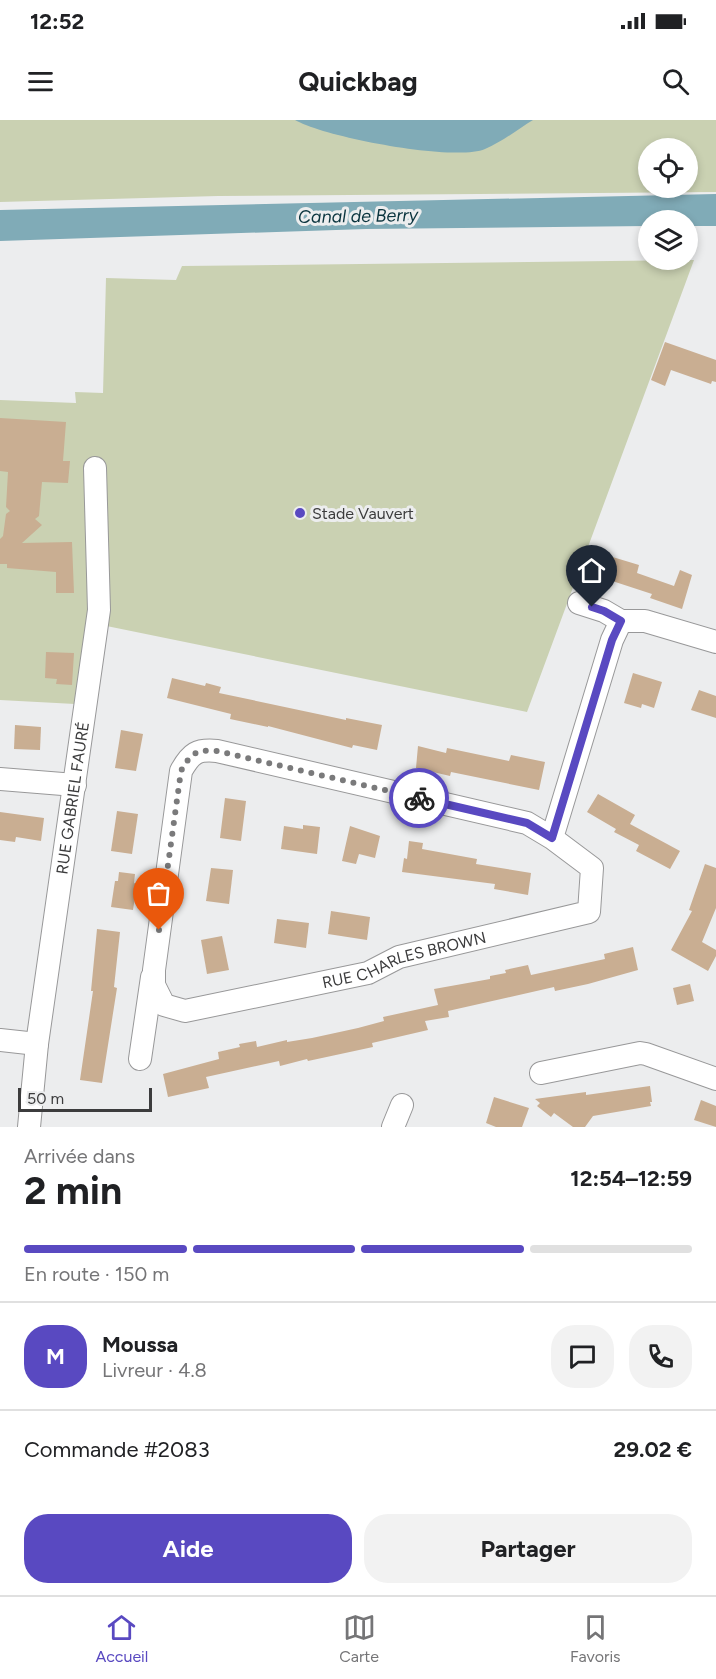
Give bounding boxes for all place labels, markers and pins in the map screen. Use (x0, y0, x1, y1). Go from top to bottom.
place label: Stade Vauvert (312, 504, 414, 523)
marker: Stade Vauvert (293, 506, 307, 520)
pin (566, 545, 617, 607)
pin (133, 868, 184, 930)

